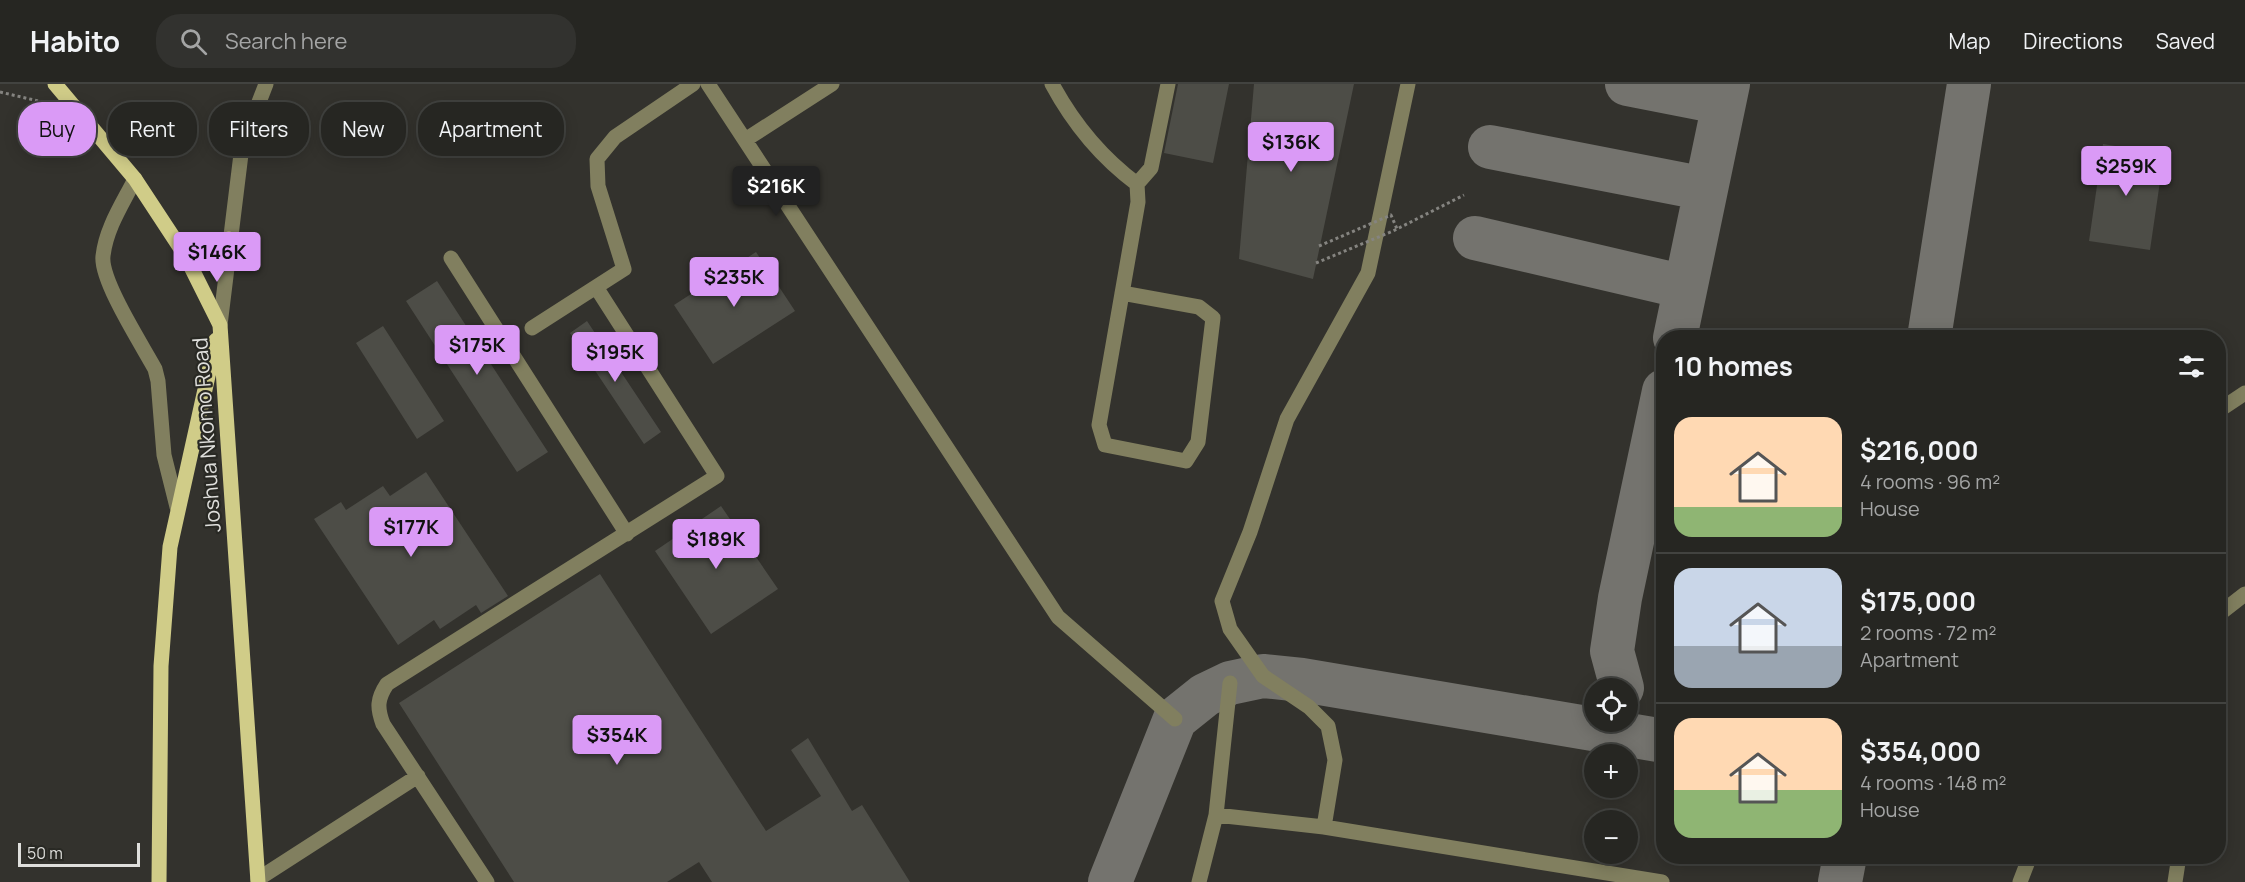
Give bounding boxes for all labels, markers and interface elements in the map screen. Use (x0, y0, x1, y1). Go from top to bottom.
search box (156, 14, 576, 68)
text: Habito (30, 22, 120, 60)
icon: search (177, 25, 210, 58)
text: Search here (225, 26, 347, 56)
text: Map (1949, 27, 1990, 55)
text: Directions (2023, 27, 2123, 55)
text: Saved (2156, 27, 2215, 55)
chip: Buy (18, 102, 96, 156)
chip: Rent (108, 102, 197, 156)
chip: Filters (209, 102, 309, 156)
chip: New (321, 102, 406, 156)
chip: Apartment (418, 102, 564, 156)
pin: $136K (1249, 122, 1333, 173)
text: $136K (1262, 128, 1320, 155)
pin: $259K (2084, 146, 2168, 197)
text: $259K (2095, 152, 2157, 179)
pin: $216K (734, 166, 818, 217)
text: $216K (747, 172, 805, 199)
pin: $146K (175, 232, 259, 283)
text: $146K (188, 238, 246, 265)
pin: $235K (692, 257, 776, 308)
text: $235K (704, 263, 764, 290)
pin: $175K (435, 325, 519, 376)
text: $175K (449, 331, 505, 358)
pin: $195K (573, 332, 657, 383)
street label: Joshua Nkomo Road (185, 337, 227, 533)
text: $195K (586, 338, 644, 365)
text: 10 homes (1674, 348, 1793, 384)
icon: filters (2175, 350, 2208, 383)
text: $216,000 (1860, 432, 1979, 468)
icon: home (1722, 441, 1794, 513)
text: 4 rooms · 96 m² (1860, 468, 2000, 495)
text: House (1860, 495, 1920, 522)
pin: $177K (369, 507, 453, 558)
text: $177K (383, 513, 439, 540)
pin: $189K (674, 519, 758, 570)
text: $189K (687, 525, 745, 552)
text: $175,000 (1860, 583, 1976, 619)
icon: home (1722, 592, 1794, 664)
text: 2 rooms · 72 m² (1860, 619, 1996, 646)
text: Apartment (1860, 646, 1959, 673)
map controls (1584, 678, 1638, 864)
button: locate (1584, 678, 1638, 732)
pin: $354K (575, 715, 659, 766)
text: $354K (586, 721, 648, 748)
text: $354,000 (1860, 733, 1981, 769)
icon: home (1722, 742, 1794, 814)
button: + (1584, 744, 1638, 798)
text: 4 rooms · 148 m² (1860, 769, 2007, 796)
text: House (1860, 796, 1920, 823)
button: − (1584, 810, 1638, 864)
scale bar (18, 840, 140, 868)
text: 50 m (27, 842, 63, 864)

